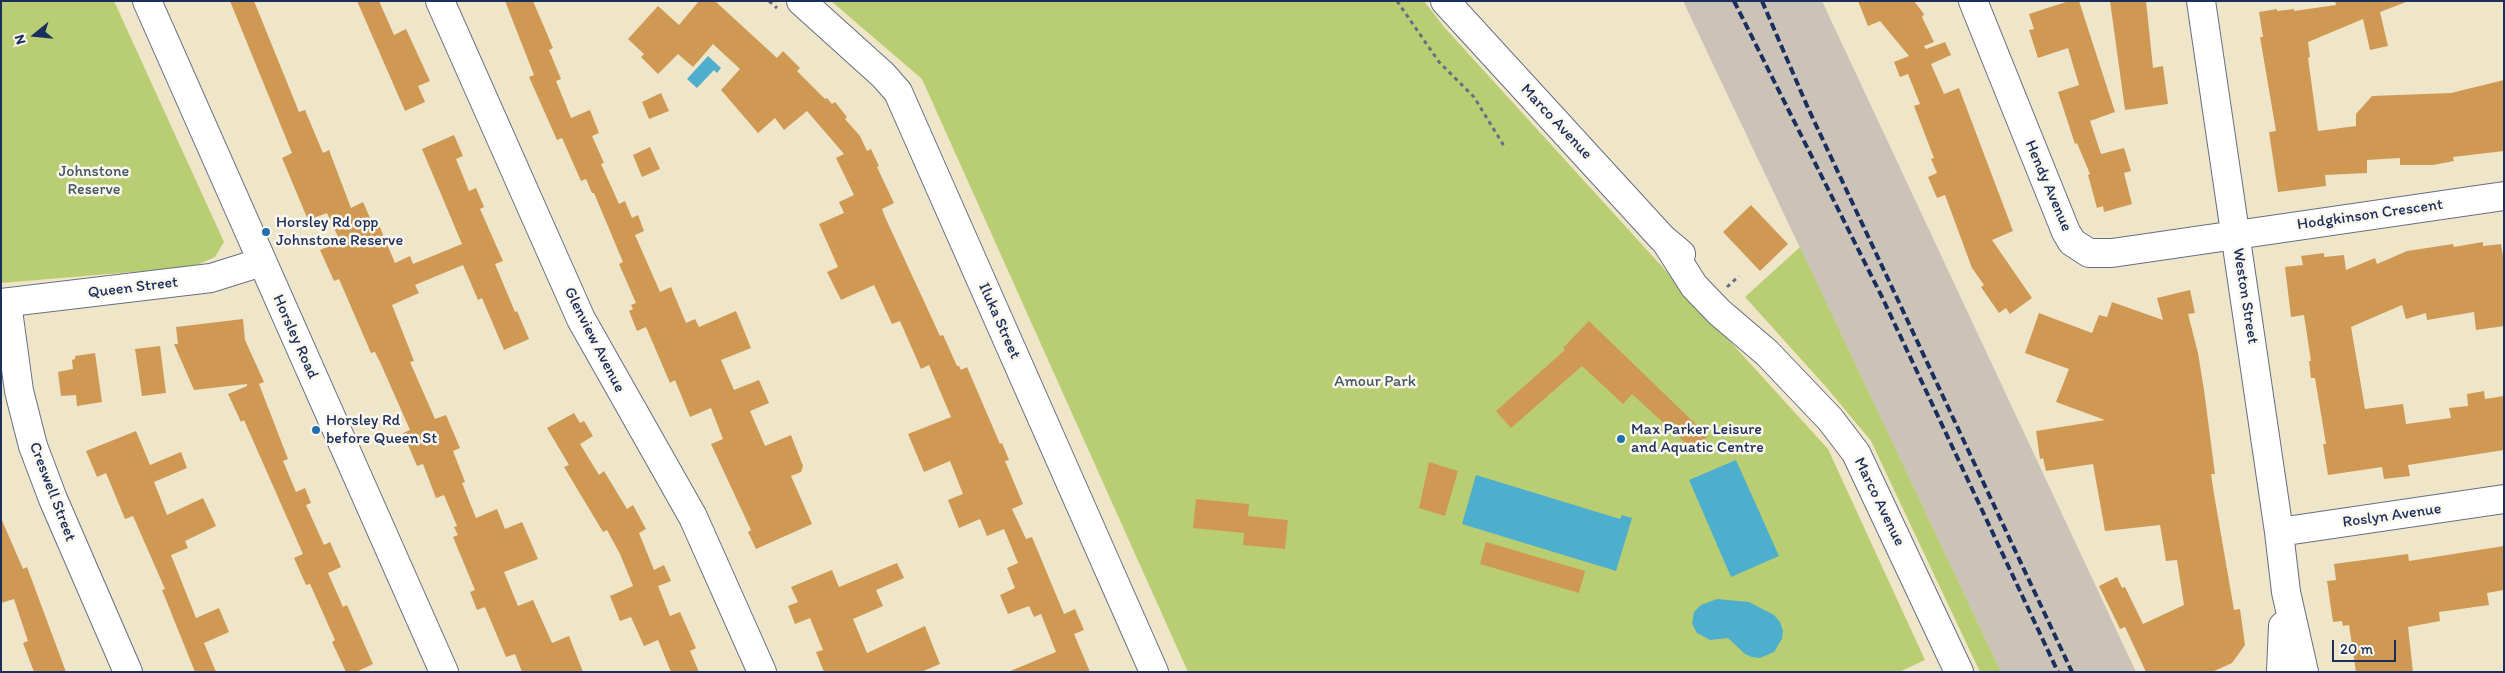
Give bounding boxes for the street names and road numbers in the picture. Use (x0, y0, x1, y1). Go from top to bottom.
street label: Marco Avenue (1516, 80, 1596, 164)
street label: Hendy Avenue (2020, 137, 2076, 235)
street label: Hodgkinson Crescent (2296, 195, 2444, 235)
street label: Weston Street (2228, 247, 2262, 345)
street label: Queen Street (87, 273, 179, 303)
street label: Iluka Street (974, 280, 1024, 362)
street label: Glenview Avenue (559, 284, 629, 396)
street label: Horsley Road (268, 292, 322, 382)
street label: Creswell Street (24, 440, 80, 544)
street label: Marco Avenue (1849, 455, 1909, 549)
street label: Roslyn Avenue (2341, 500, 2443, 532)

